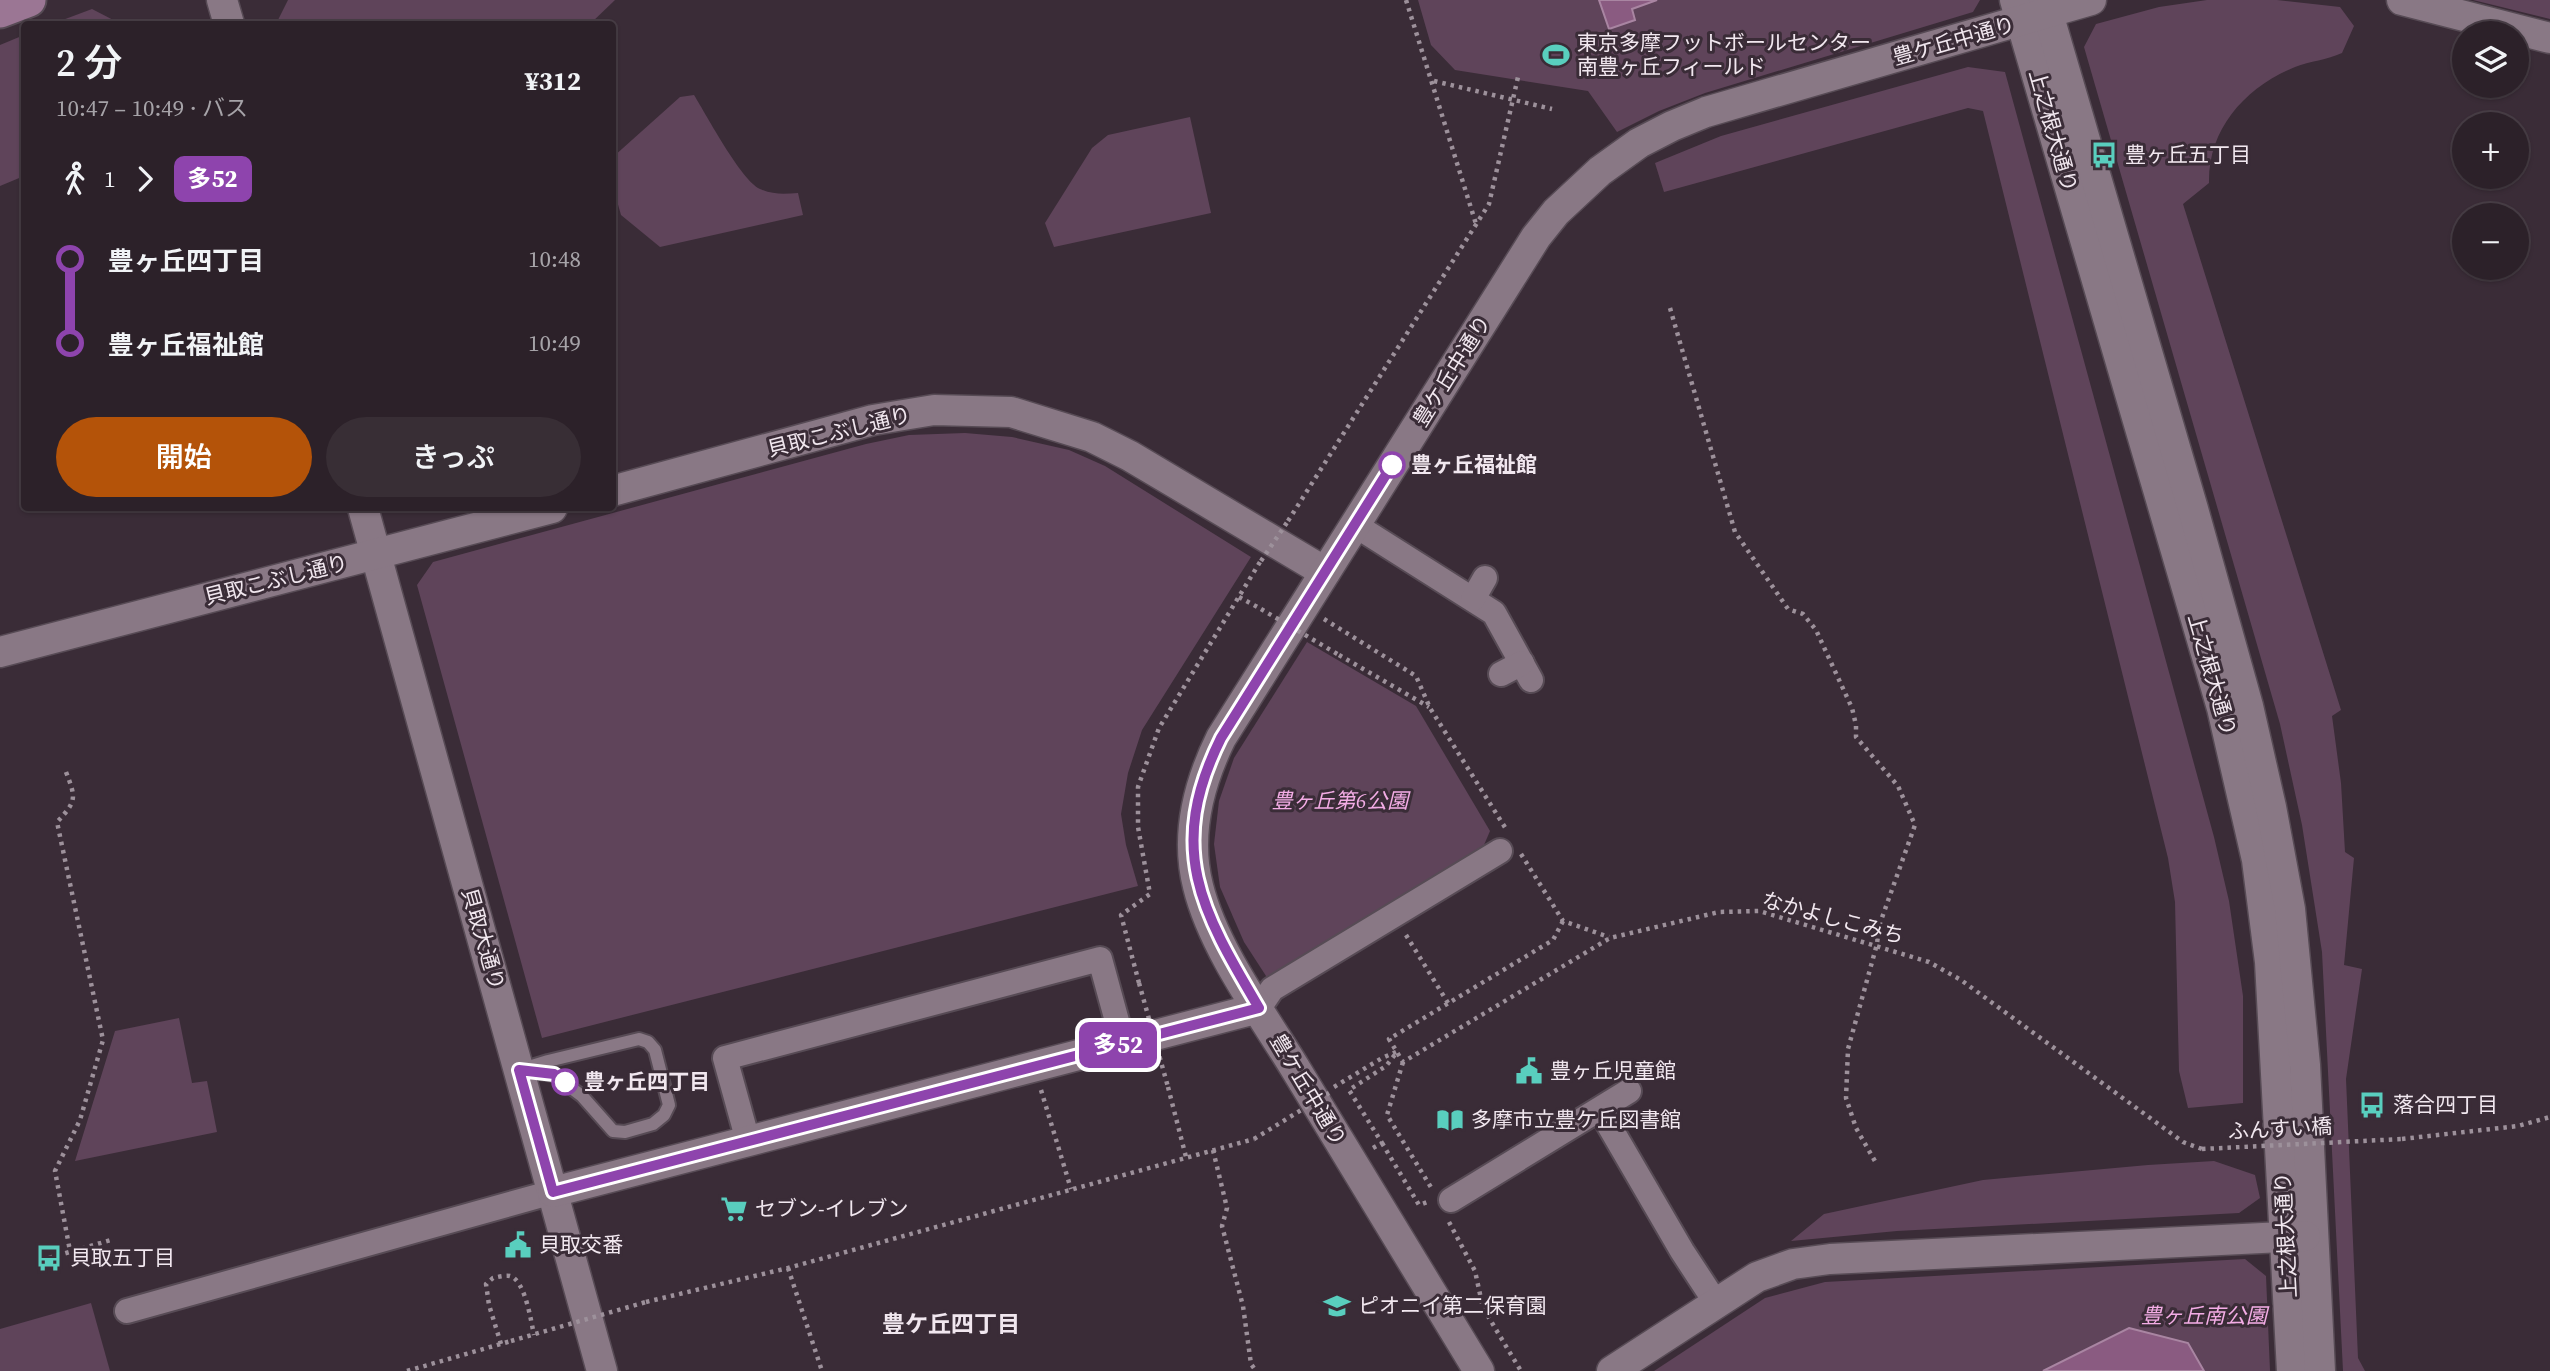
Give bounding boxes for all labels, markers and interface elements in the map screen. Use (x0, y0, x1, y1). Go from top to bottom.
street label: 豊ケ丘中通り (1889, 9, 2018, 72)
map controls (2452, 21, 2529, 280)
button: layers (2452, 21, 2529, 98)
place label: 東京多摩フットボールセンター 南豊ヶ丘フィールド (1577, 28, 1871, 81)
text: 2 分 (56, 37, 122, 89)
sports icon: 東京多摩フットボールセンター 南豊ヶ丘フィールド (1541, 40, 1571, 70)
text: ¥312 (525, 63, 581, 99)
street label: 上之根大通り (2022, 66, 2085, 195)
text: 10:47 – 10:49 · バス (56, 92, 248, 124)
button: + (2452, 112, 2529, 189)
bus stop icon: 豊ヶ丘五丁目 (2089, 140, 2119, 170)
place label: 豊ヶ丘五丁目 (2125, 140, 2251, 169)
icon: walk (56, 160, 94, 198)
icon: forward (126, 160, 164, 198)
text: 多52 (188, 162, 238, 195)
text: 1 (104, 163, 116, 195)
button: − (2452, 203, 2529, 280)
text: 豊ヶ丘四丁目 (108, 243, 264, 279)
text: 10:48 (528, 243, 581, 275)
street label: 豊ケ丘中通り (1406, 310, 1497, 432)
text: 豊ヶ丘福祉館 (108, 327, 264, 363)
text: 10:49 (528, 327, 581, 359)
street label: 貝取こぶし通り (764, 400, 914, 463)
button: 開始 (56, 417, 312, 497)
button: きっぷ (326, 417, 581, 497)
place label: 豊ヶ丘福祉館 (1411, 450, 1537, 479)
marker: 豊ヶ丘福祉館 (1379, 452, 1405, 478)
street label: 貝取こぶし通り (201, 548, 351, 611)
street label: 上之根大通り (2181, 610, 2244, 739)
park label: 豊ヶ丘第6公園 (1272, 786, 1411, 815)
street label: 貝取大通り (455, 884, 512, 993)
street label: なかよしこみち (1759, 885, 1907, 950)
line badge: 多52 (1078, 1022, 1158, 1068)
text: 多52 (1093, 1028, 1143, 1061)
street label: 豊ケ丘中通り (1264, 1028, 1353, 1151)
public building icon: 豊ヶ丘児童館 (1514, 1056, 1544, 1086)
place label: 豊ヶ丘児童館 (1550, 1056, 1676, 1085)
place label: 豊ヶ丘四丁目 (584, 1067, 710, 1096)
marker: 豊ヶ丘四丁目 (552, 1069, 578, 1095)
bus stop icon: 落合四丁目 (2357, 1090, 2387, 1120)
place label: 落合四丁目 (2393, 1090, 2498, 1119)
library icon: 多摩市立豊ケ丘図書館 (1435, 1105, 1465, 1135)
place label: 多摩市立豊ケ丘図書館 (1471, 1105, 1681, 1134)
street label: ふんすい橋 (2227, 1111, 2333, 1146)
street label: 上之根大通り (2268, 1171, 2303, 1299)
supermarket icon: セブン-イレブン (719, 1194, 749, 1224)
place label: セブン-イレブン (755, 1194, 909, 1223)
public building icon: 貝取交番 (503, 1230, 533, 1260)
place label: 貝取交番 (539, 1230, 623, 1259)
bus stop icon: 貝取五丁目 (34, 1243, 64, 1273)
place label: 貝取五丁目 (70, 1243, 175, 1272)
school or university icon: ピオニイ第二保育園 (1322, 1291, 1352, 1321)
place label: ピオニイ第二保育園 (1358, 1291, 1547, 1320)
park label: 豊ヶ丘南公園 (2141, 1301, 2270, 1330)
district label: 豊ケ丘四丁目 (882, 1308, 1020, 1340)

